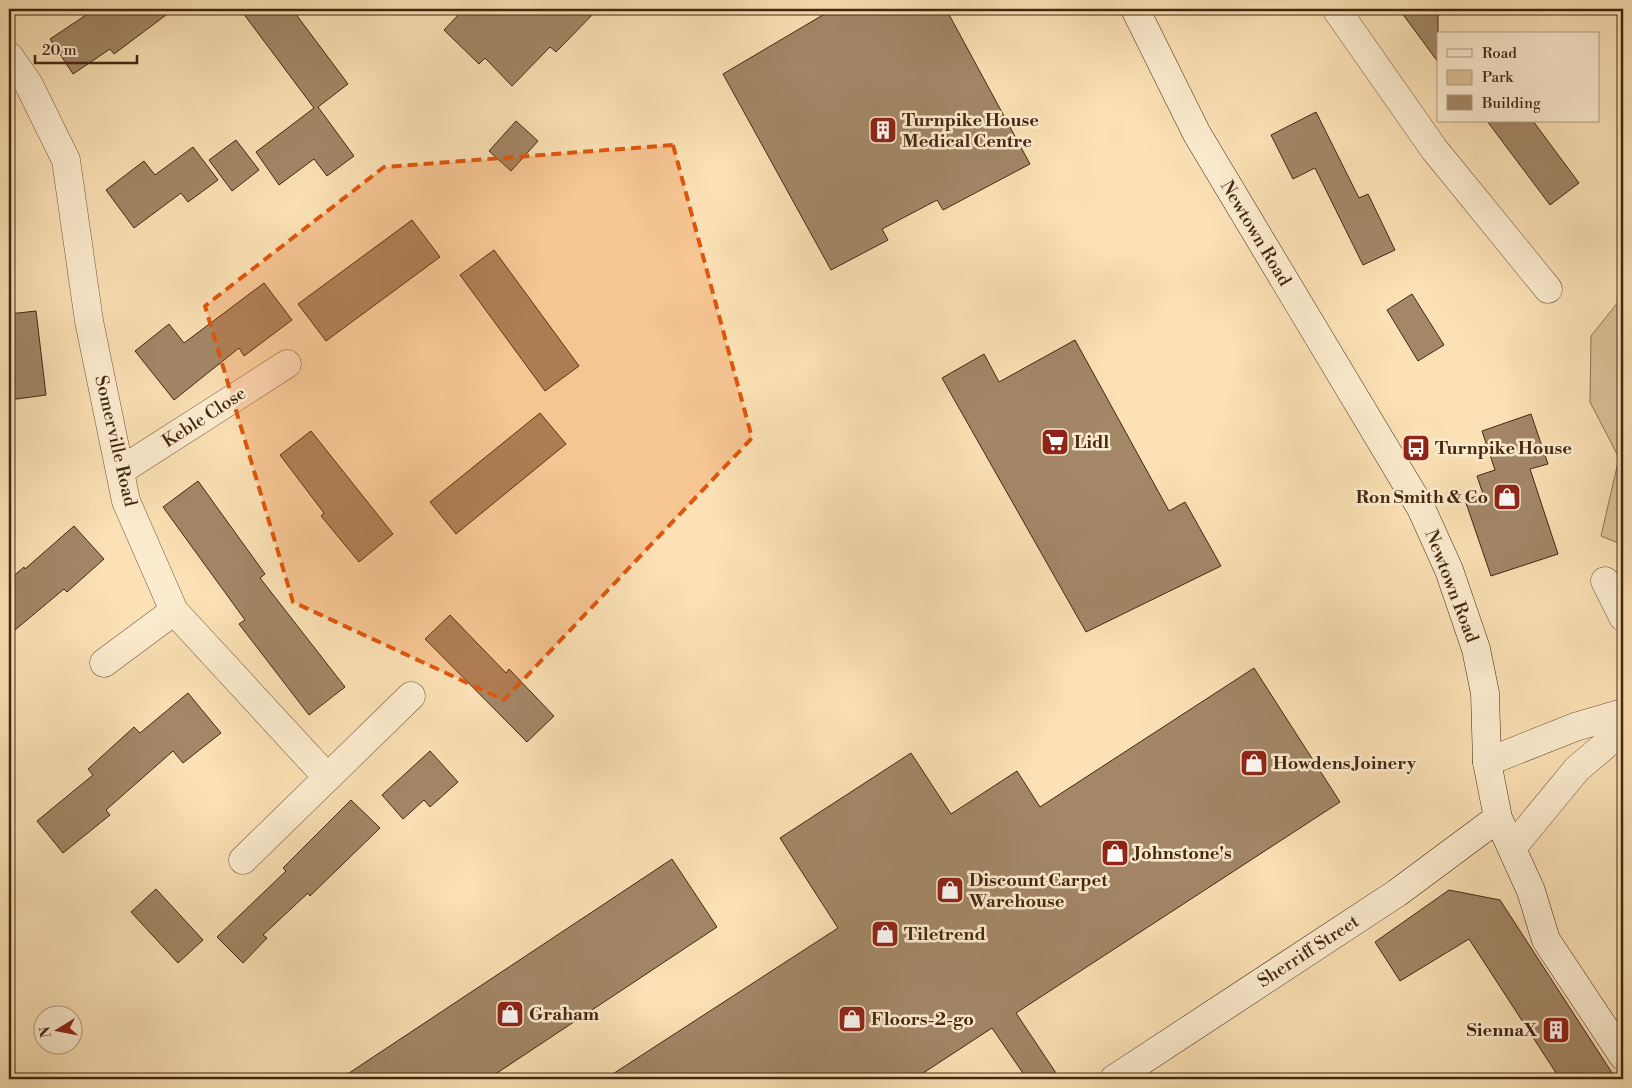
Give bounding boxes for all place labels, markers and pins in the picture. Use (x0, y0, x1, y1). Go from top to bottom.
place label: Turnpike House Medical Centre (902, 109, 1039, 153)
building icon: Turnpike House Medical Centre (868, 115, 898, 145)
supermarket icon: Lidl (1040, 427, 1070, 457)
place label: Lidl (1074, 431, 1109, 454)
bus stop icon: Turnpike House (1401, 433, 1431, 463)
place label: Turnpike House (1435, 437, 1572, 460)
shop icon: Ron Smith & Co (1492, 482, 1522, 512)
place label: Ron Smith & Co (1356, 486, 1488, 509)
shop icon: Howdens Joinery (1239, 748, 1269, 778)
place label: Howdens Joinery (1273, 752, 1417, 775)
shop icon: Johnstone's (1100, 838, 1130, 868)
place label: Johnstone's (1131, 842, 1232, 865)
place label: Discount Carpet Warehouse (968, 869, 1108, 913)
shop icon: Discount Carpet Warehouse (935, 875, 965, 905)
shop icon: Tiletrend (870, 919, 900, 949)
place label: Tiletrend (904, 923, 986, 946)
shop icon: Graham (495, 999, 525, 1029)
place label: Graham (529, 1003, 600, 1026)
shop icon: Floors-2-go (837, 1004, 867, 1034)
place label: Floors-2-go (871, 1008, 974, 1031)
building icon: SiennaX (1541, 1015, 1571, 1045)
place label: SiennaX (1467, 1019, 1538, 1042)

